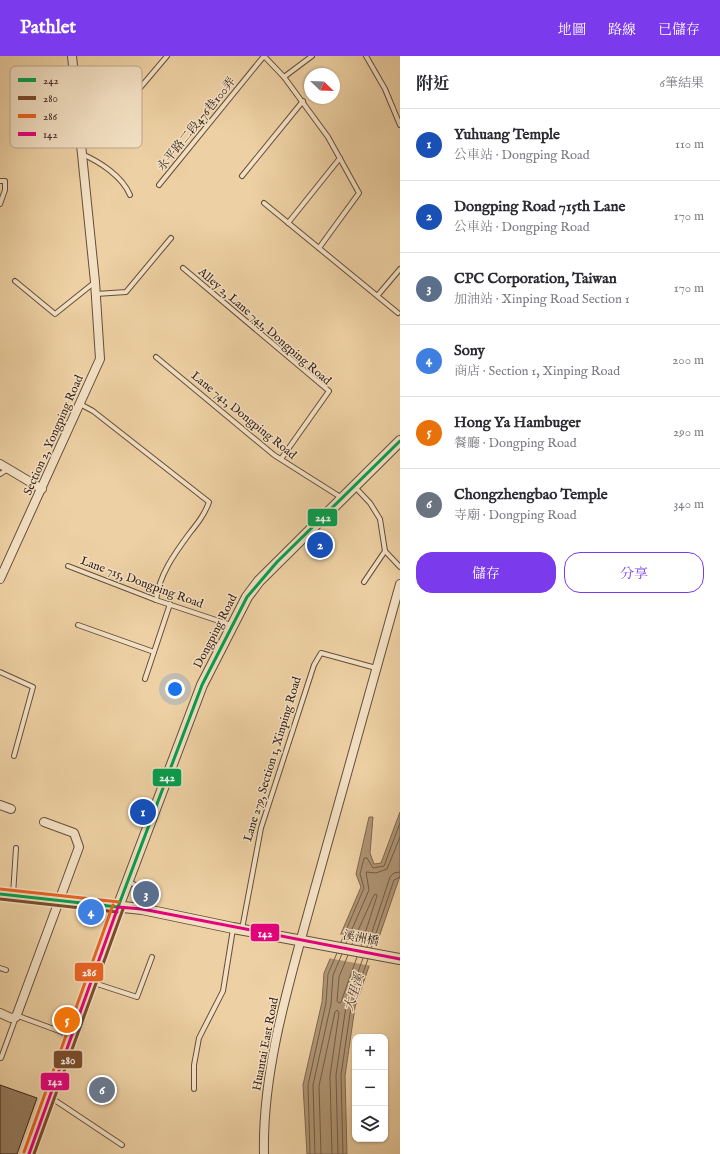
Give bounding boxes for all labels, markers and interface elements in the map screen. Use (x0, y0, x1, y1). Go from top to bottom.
text: Pathlet (20, 16, 76, 40)
text: 地圖 (558, 21, 586, 39)
text: 路線 (608, 21, 636, 39)
text: 已儲存 (658, 21, 700, 39)
legend (10, 66, 142, 148)
north arrow (304, 68, 340, 104)
text: 242 (43, 74, 59, 88)
street label: 永平路二段476巷100弄 (154, 74, 239, 174)
text: 附近 (416, 74, 450, 95)
text: 6筆結果 (660, 75, 704, 92)
text: 280 (43, 92, 58, 106)
text: 286 (43, 110, 57, 124)
text: Yuhuang Temple (454, 125, 560, 144)
text: 142 (43, 128, 58, 142)
text: 1 (427, 136, 431, 153)
text: 110 m (675, 136, 704, 153)
text: 公車站 · Dongping Road (454, 147, 590, 164)
text: Dongping Road 715th Lane (454, 197, 625, 216)
text: 2 (426, 208, 432, 225)
text: 170 m (674, 208, 704, 225)
text: 公車站 · Dongping Road (454, 219, 590, 236)
street label: Alley 2, Lane 741, Dongping Road (194, 264, 335, 389)
text: CPC Corporation, Taiwan (454, 269, 617, 288)
text: 3 (427, 280, 431, 297)
text: 170 m (674, 280, 704, 297)
text: 加油站 · Xinping Road Section 1 (454, 291, 630, 308)
text: Sony (454, 341, 485, 360)
text: 4 (426, 352, 432, 369)
text: 200 m (672, 352, 704, 369)
text: 商店 · Section 1, Xinping Road (454, 363, 620, 380)
street label: Lane 741, Dongping Road (187, 368, 300, 464)
street label: Section 2, Yongping Road (20, 372, 88, 498)
text: Hong Ya Hambuger (454, 413, 581, 432)
text: 5 (427, 424, 431, 441)
text: 290 m (673, 424, 704, 441)
text: 餐廳 · Dongping Road (454, 435, 577, 452)
text: Chongzhengbao Temple (454, 485, 608, 504)
text: 6 (426, 496, 432, 513)
text: 340 m (674, 496, 704, 513)
text: 寺廟 · Dongping Road (454, 507, 577, 524)
line badge: 242 (307, 508, 338, 527)
text: 242 (315, 511, 332, 525)
pin: 2 (307, 530, 333, 560)
button: 儲存 (416, 552, 556, 593)
button: 分享 (564, 552, 704, 593)
street label: Lane 715, Dongping Road (78, 553, 206, 613)
street label: Dongping Road (190, 591, 242, 671)
street label: Lane 279, Section 1, Xinping Road (240, 674, 306, 844)
your location (165, 679, 185, 699)
line badge: 242 (152, 768, 182, 787)
text: 242 (159, 771, 176, 785)
pin: 1 (130, 797, 156, 827)
pin: 3 (133, 879, 159, 909)
pin: 4 (78, 897, 104, 927)
line badge: 142 (250, 923, 280, 942)
text: 142 (258, 927, 273, 941)
street label: 溪洲橋 (342, 928, 380, 949)
line badge: 286 (74, 962, 104, 982)
text: 286 (82, 966, 97, 980)
water label: 大里溪 (341, 969, 369, 1014)
street label: Huantai East Road (249, 996, 282, 1092)
pin: 5 (54, 1005, 80, 1035)
map controls (352, 1034, 388, 1142)
button: + (352, 1034, 388, 1070)
line badge: 280 (53, 1050, 83, 1069)
text: 280 (61, 1054, 76, 1068)
button: − (352, 1070, 388, 1106)
line badge: 142 (40, 1072, 70, 1091)
text: 142 (48, 1075, 63, 1089)
pin: 6 (89, 1075, 115, 1105)
button: layers (352, 1106, 388, 1142)

